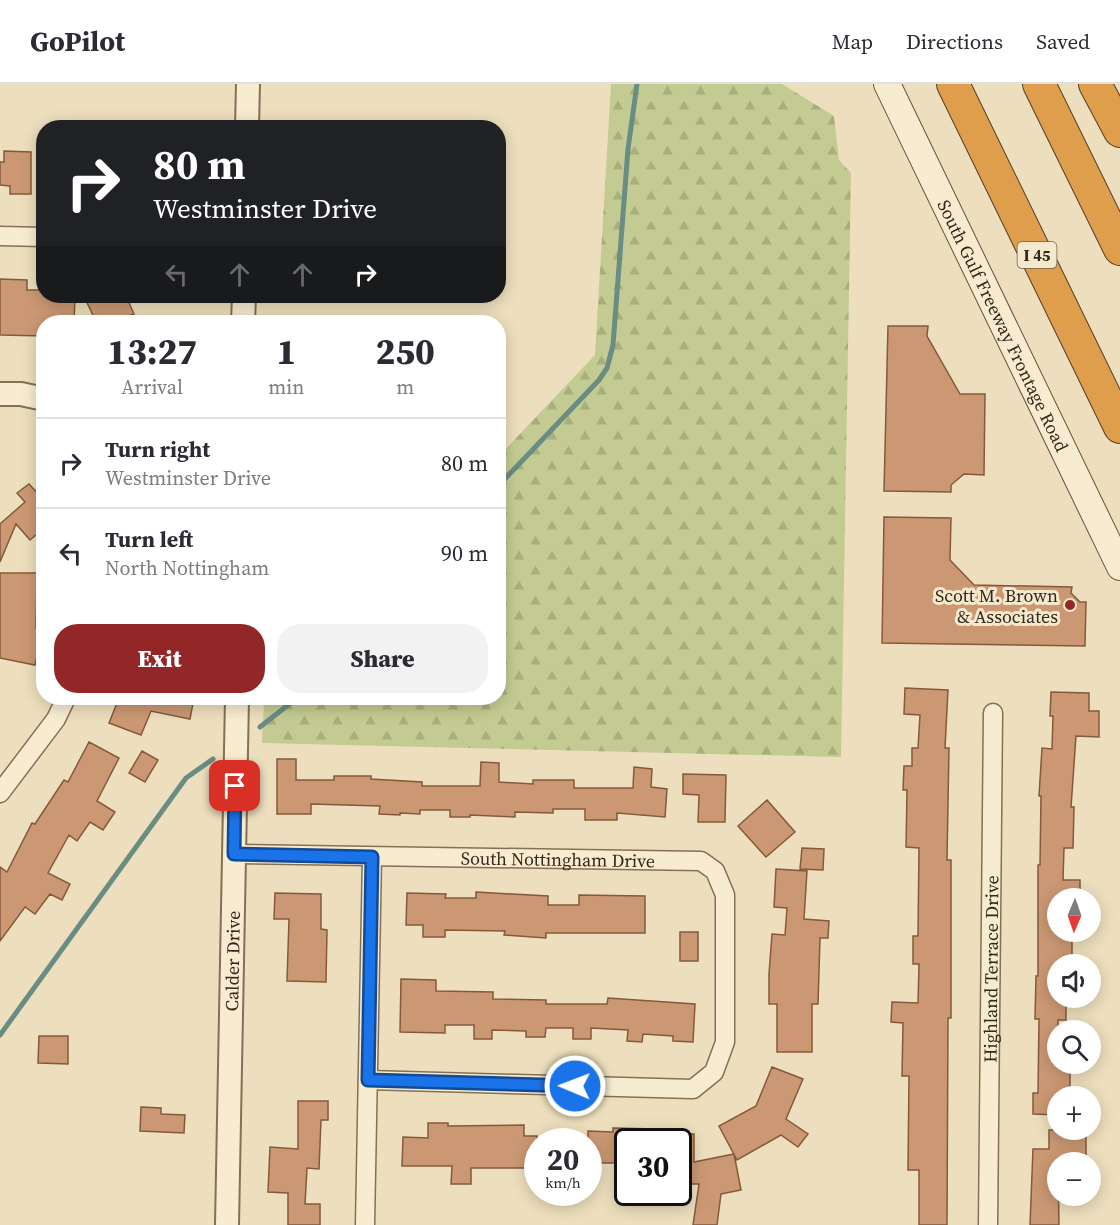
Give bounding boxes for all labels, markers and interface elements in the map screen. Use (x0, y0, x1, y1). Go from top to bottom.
text: GoPilot (30, 22, 125, 60)
text: Map (832, 27, 873, 56)
text: Directions (906, 27, 1003, 56)
text: Saved (1036, 27, 1090, 56)
text: 80 m (153, 135, 246, 193)
icon: right (54, 144, 132, 222)
text: Westminster Drive (153, 190, 377, 227)
street label: South Gulf Freeway Frontage Road (932, 195, 1075, 456)
road number: I 45 (1018, 242, 1056, 268)
icon: left (160, 258, 193, 291)
icon: ahead (223, 258, 256, 291)
icon: ahead (286, 258, 319, 291)
icon: right (349, 258, 382, 291)
text: 13:27 (107, 327, 197, 376)
text: 1 (276, 327, 296, 376)
text: 250 (375, 327, 435, 376)
text: Arrival (121, 373, 183, 401)
text: min (268, 373, 304, 401)
text: m (396, 373, 414, 401)
text: Turn right (105, 434, 210, 464)
icon: right (54, 447, 87, 480)
text: 80 m (441, 448, 488, 478)
text: Westminster Drive (105, 464, 271, 492)
text: Turn left (105, 524, 193, 554)
icon: left (54, 537, 87, 570)
text: 90 m (441, 538, 488, 568)
text: North Nottingham (105, 554, 269, 582)
place label: Scott M. Brown & Associates (935, 583, 1058, 629)
marker: Scott M. Brown & Associates (1063, 598, 1077, 612)
button: Exit (54, 624, 265, 693)
button: Share (277, 624, 488, 693)
pin (209, 760, 260, 811)
icon: arrive (218, 769, 251, 802)
street label: South Nottingham Drive (461, 845, 655, 873)
street label: Highland Terrace Drive (977, 875, 1004, 1063)
north arrow (1047, 888, 1101, 942)
map controls (1047, 888, 1101, 1206)
street label: Calder Drive (219, 911, 245, 1012)
button: sound (1047, 954, 1101, 1008)
button: search (1047, 1020, 1101, 1074)
position arrow (543, 1054, 607, 1118)
button: + (1047, 1086, 1101, 1140)
speed limit sign: 30 (614, 1128, 692, 1206)
text: 20 (547, 1139, 579, 1180)
button: − (1047, 1152, 1101, 1206)
text: km/h (545, 1172, 581, 1193)

